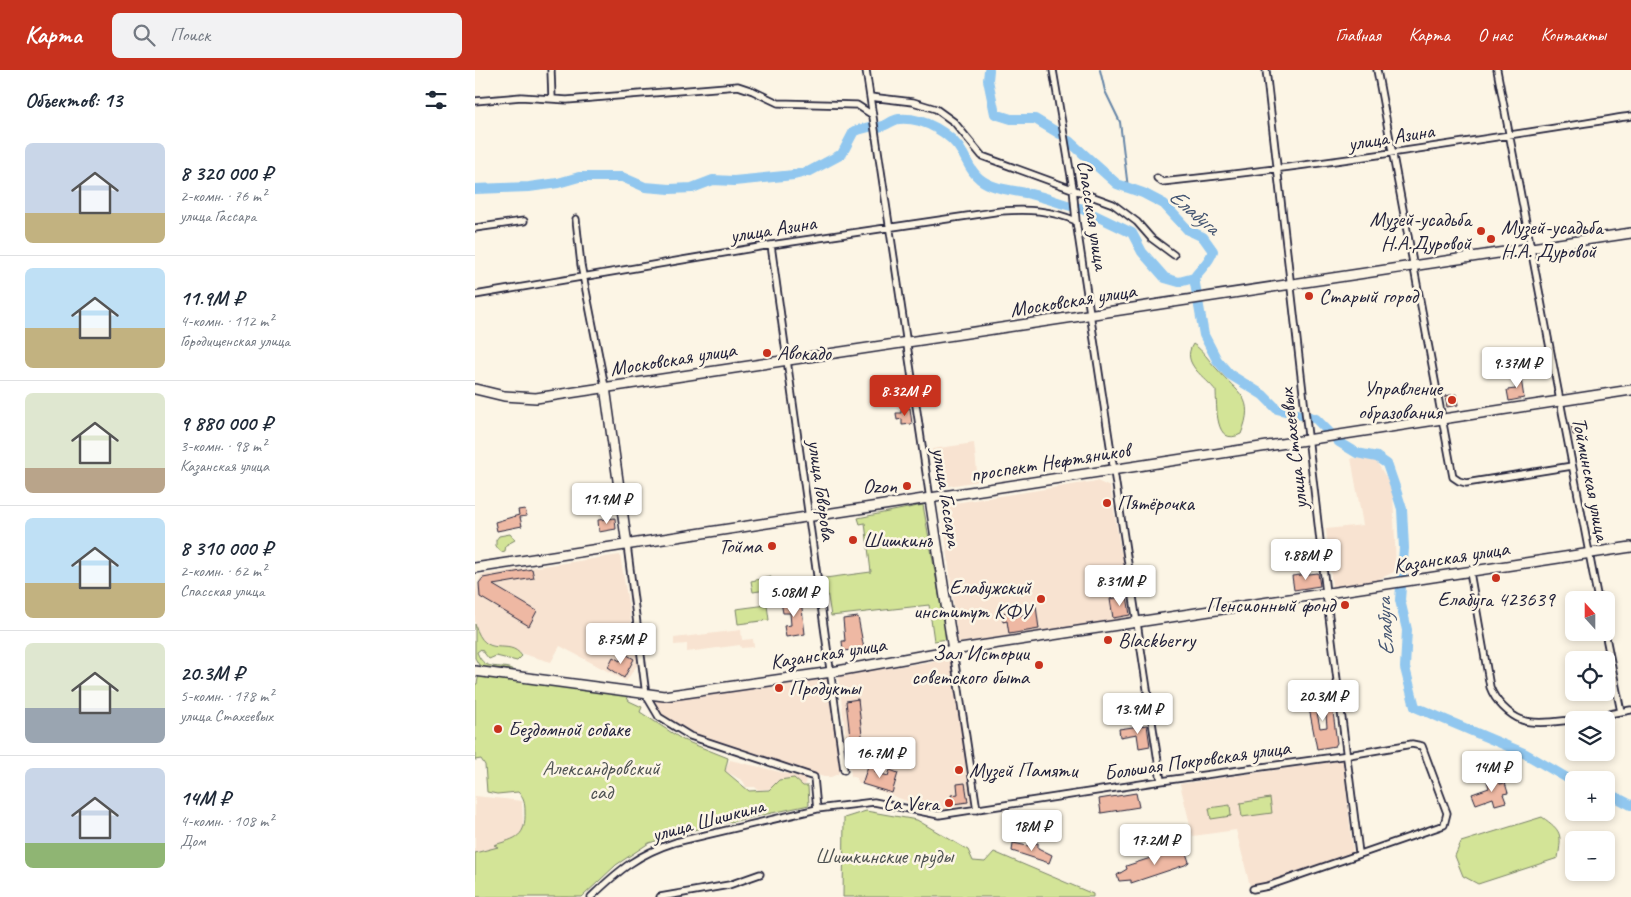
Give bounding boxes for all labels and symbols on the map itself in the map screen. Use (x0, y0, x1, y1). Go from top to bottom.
street label: улица Азина (1344, 117, 1437, 157)
street label: Спасская улица (1072, 158, 1115, 274)
water label: Елабуга (1163, 183, 1228, 243)
place label: Музей-усадьба Н.А.Дуровой (1370, 206, 1473, 256)
street label: улица Азина (726, 209, 819, 249)
place label: Музей-усадьба Н.А. Дуровой (1501, 214, 1605, 264)
marker: Музей-усадьба Н.А.Дуровой (1475, 225, 1487, 237)
marker: Музей-усадьба Н.А. Дуровой (1485, 233, 1497, 245)
street label: Московская улица (1008, 277, 1140, 323)
place label: Старый город (1319, 283, 1420, 309)
marker: Старый город (1303, 290, 1315, 302)
street label: Московская улица (608, 336, 740, 382)
place label: Авокадо (777, 340, 833, 366)
pin: 9.37M ₽ (1471, 346, 1563, 389)
marker: Авокадо (761, 347, 773, 359)
pin: 8.32M ₽ (859, 374, 951, 417)
place label: Управление образования (1358, 375, 1444, 425)
street label: улица Стахеевых (1272, 385, 1314, 513)
marker: Управление образования (1446, 394, 1458, 406)
street label: Тойминская улица (1566, 415, 1616, 545)
street label: улица Говорова (802, 436, 842, 544)
street label: проспект Нефтяников (969, 436, 1135, 487)
street label: улица Гассара (926, 444, 968, 551)
place label: Ozon (862, 473, 898, 499)
marker: Ozon (901, 480, 913, 492)
pin: 11.9M ₽ (561, 482, 653, 525)
place label: Пятёрочка (1117, 490, 1196, 516)
marker: Пятёрочка (1101, 497, 1113, 509)
place label: Шишкинъ (863, 527, 934, 553)
place label: Тойма (719, 533, 764, 559)
marker: Шишкинъ (847, 534, 859, 546)
street label: Казанская улица (1391, 535, 1513, 580)
pin: 9.88M ₽ (1260, 538, 1352, 581)
marker: Тойма (766, 540, 778, 552)
pin: 8.31M ₽ (1074, 564, 1166, 607)
marker: Елабуга 423639 (1490, 572, 1502, 584)
place label: Елабужский институт КФУ (913, 574, 1034, 624)
pin: 5.08M ₽ (748, 576, 840, 618)
place label: Елабуга 423639 (1438, 586, 1556, 612)
north arrow (1565, 591, 1615, 641)
place label: Пенсионный фонд (1206, 592, 1337, 618)
marker: Елабужский институт КФУ (1035, 593, 1047, 605)
water label: Елабуга (1369, 594, 1400, 656)
marker: Пенсионный фонд (1339, 599, 1351, 611)
pin: 8.75M ₽ (575, 622, 667, 665)
place label: Blackberry (1118, 627, 1197, 653)
street label: Казанская улица (768, 631, 890, 676)
marker: Blackberry (1102, 634, 1114, 646)
place label: Зал Истории советского быта (912, 640, 1031, 690)
marker: Зал Истории советского быта (1033, 659, 1045, 671)
place label: Продукты (789, 675, 862, 701)
pin: 20.3M ₽ (1277, 680, 1369, 722)
marker: Продукты (773, 682, 785, 694)
pin: 13.9M ₽ (1092, 692, 1184, 735)
place label: Бездомной собаке (508, 716, 631, 743)
marker: Бездомной собаке (492, 723, 504, 735)
street label: Большая Покровская улица (1102, 734, 1293, 786)
pin: 16.7M ₽ (834, 736, 926, 779)
pin: 14M ₽ (1457, 750, 1527, 793)
park label: Александровский сад (542, 755, 661, 805)
place label: Музей Памяти (969, 757, 1080, 784)
marker: Музей Памяти (953, 764, 965, 776)
place label: La Vera (883, 790, 941, 816)
street label: улица Шишкина (647, 792, 770, 848)
marker: La Vera (943, 797, 955, 809)
pin: 18M ₽ (997, 810, 1067, 852)
pin: 17.2M ₽ (1109, 824, 1201, 866)
park label: Шишкинские пруды (815, 843, 955, 869)

